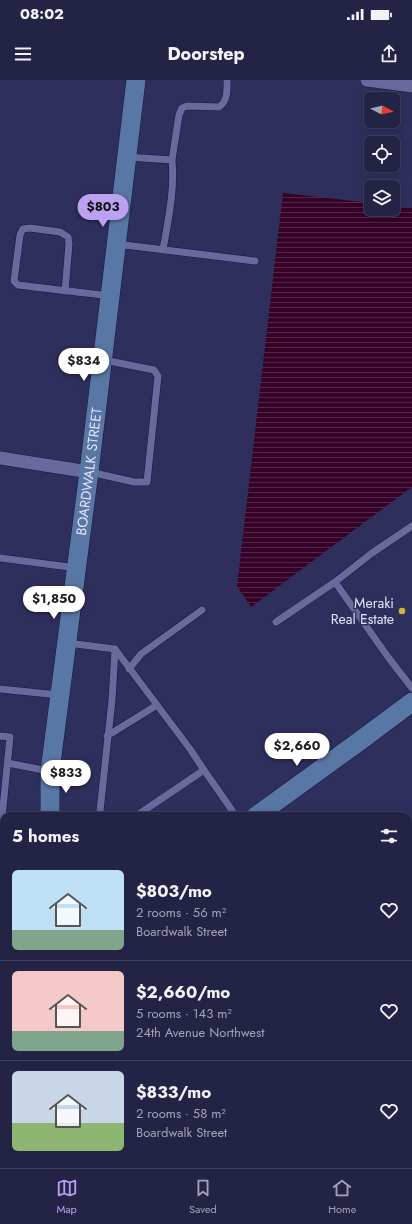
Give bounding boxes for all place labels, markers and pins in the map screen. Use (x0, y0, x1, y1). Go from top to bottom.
pin: $803 (79, 194, 127, 228)
pin: $834 (60, 348, 108, 382)
pin: $1,850 (21, 586, 87, 620)
place label: Meraki Real Estate (331, 593, 394, 629)
marker: Meraki Real Estate (397, 606, 407, 616)
pin: $2,660 (264, 733, 330, 767)
pin: $833 (42, 760, 90, 794)

